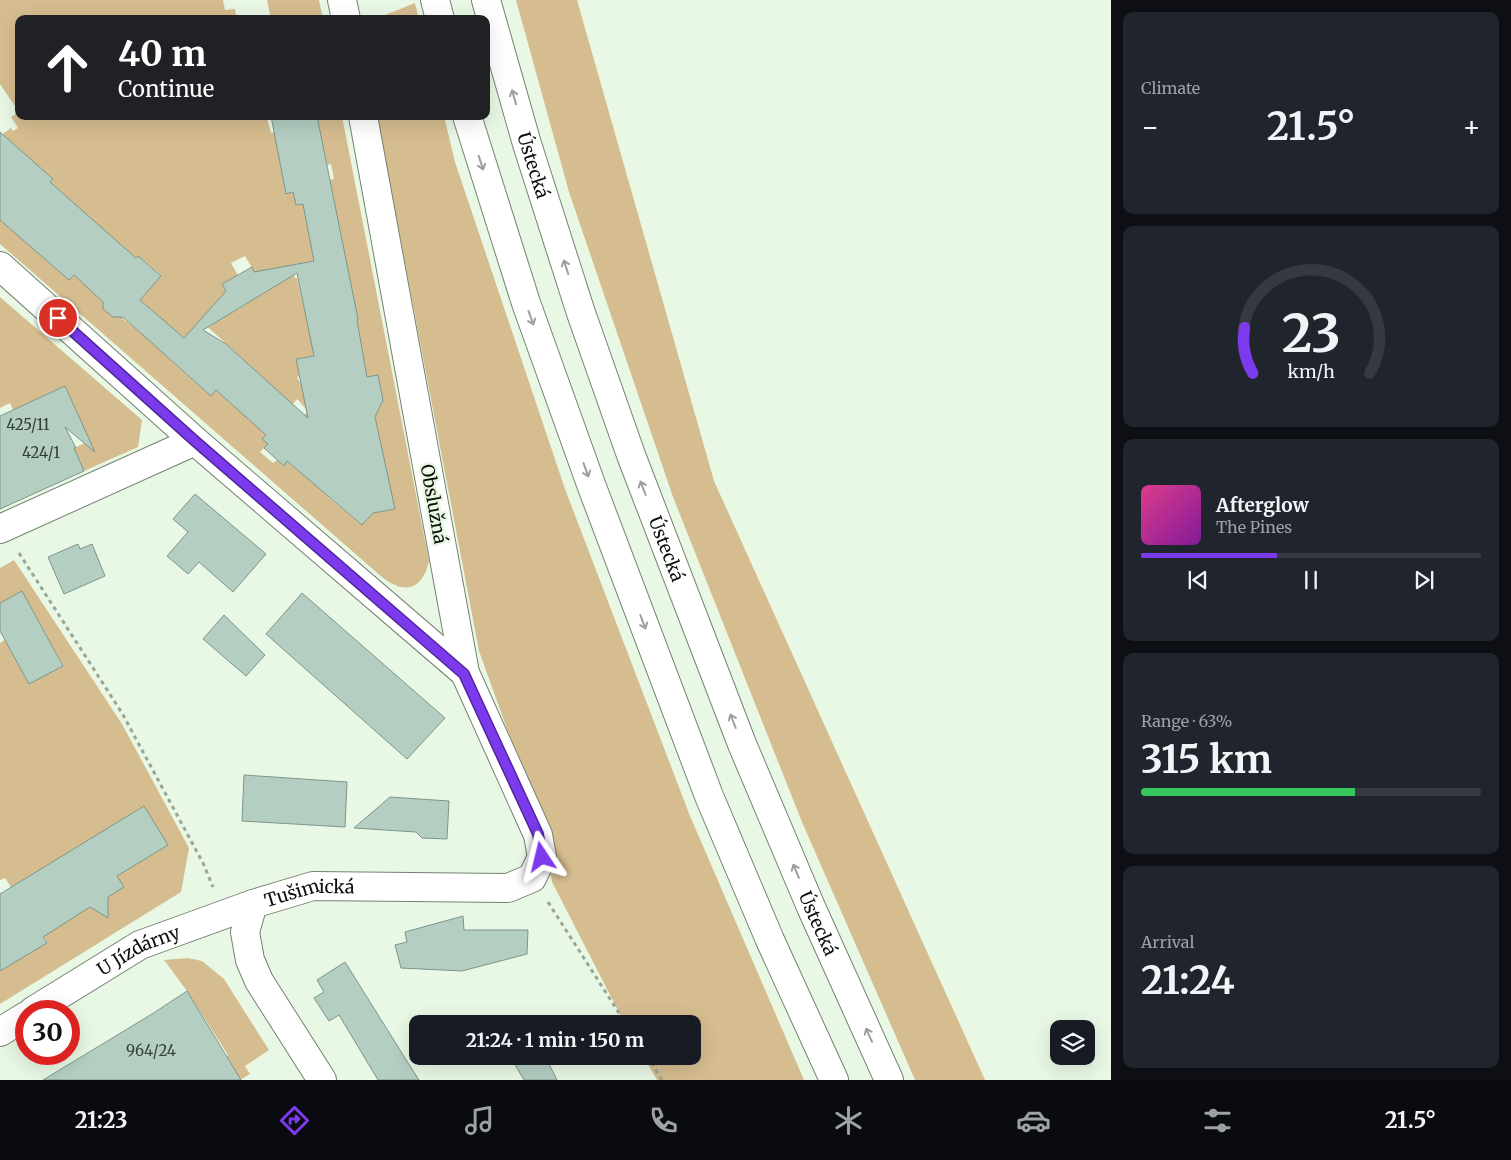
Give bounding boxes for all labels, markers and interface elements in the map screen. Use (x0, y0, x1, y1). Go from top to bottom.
text: 40 m (118, 32, 206, 76)
icon: ahead (35, 35, 100, 100)
text: Continue (118, 75, 214, 103)
text: Climate (1141, 78, 1200, 98)
one-way arrow (508, 89, 518, 105)
text: 21.5° (1267, 103, 1355, 150)
text: − (1141, 109, 1160, 145)
text: + (1462, 109, 1481, 145)
street label: Ústecká (513, 130, 555, 202)
one-way arrow (477, 154, 487, 170)
one-way arrow (561, 259, 570, 275)
pin (37, 297, 79, 339)
text: 23 (1281, 301, 1341, 366)
icon: arrive (44, 304, 72, 332)
one-way arrow (527, 309, 536, 325)
text: km/h (1287, 360, 1335, 383)
house number: 425/11 (6, 415, 50, 434)
house number: 424/1 (22, 443, 60, 462)
street label: Obslužná (416, 462, 452, 546)
one-way arrow (582, 462, 591, 478)
one-way arrow (638, 481, 648, 496)
text: Afterglow (1216, 493, 1309, 517)
street label: Ústecká (644, 513, 690, 585)
text: The Pines (1216, 517, 1292, 537)
icon: previous (1184, 566, 1212, 594)
icon: pause (1297, 566, 1325, 594)
icon: next (1410, 566, 1438, 594)
one-way arrow (639, 614, 648, 630)
text: Range · 63% (1141, 711, 1232, 731)
one-way arrow (728, 714, 737, 729)
text: 315 km (1141, 736, 1272, 783)
position arrow (515, 830, 567, 882)
one-way arrow (791, 864, 801, 879)
street label: Tušimická (262, 873, 355, 911)
street label: Ústecká (794, 887, 843, 959)
street label: U Jízdárny (92, 920, 183, 980)
text: Arrival (1141, 932, 1194, 952)
text: 21:24 (1141, 957, 1235, 1004)
speed limit sign: 30 (15, 1000, 80, 1065)
map controls (1050, 1020, 1095, 1065)
button: layers (1050, 1020, 1095, 1065)
text: 21:24 · 1 min · 150 m (466, 1028, 644, 1052)
one-way arrow (863, 1028, 873, 1043)
house number: 964/24 (126, 1041, 176, 1060)
icon: directions (277, 1103, 312, 1138)
icon: music (462, 1103, 497, 1138)
icon: phone (646, 1103, 681, 1138)
icon: climate (831, 1103, 866, 1138)
icon: car (1016, 1103, 1051, 1138)
icon: filters (1200, 1103, 1235, 1138)
text: 21:23 (75, 1106, 128, 1134)
text: 21.5° (1385, 1106, 1436, 1134)

